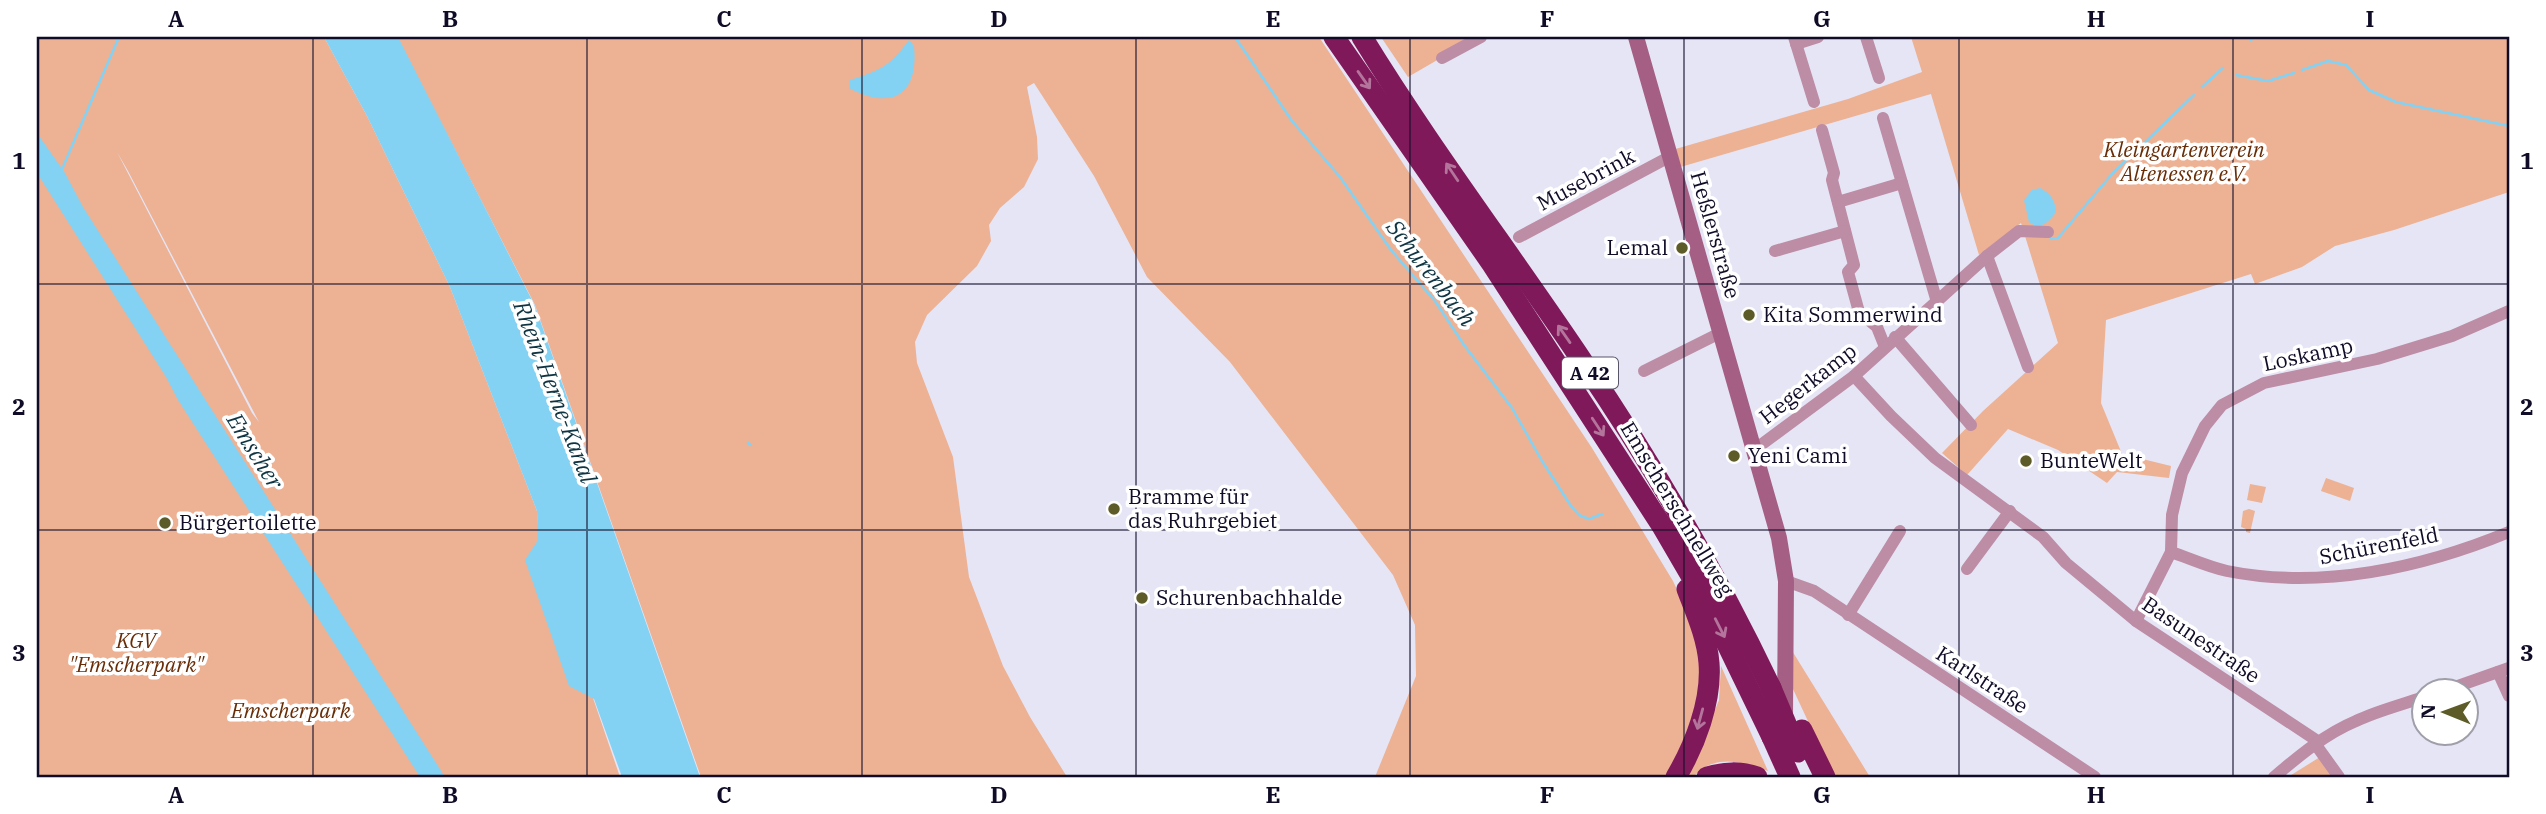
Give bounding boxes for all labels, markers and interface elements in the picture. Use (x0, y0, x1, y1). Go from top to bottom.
text: A (168, 3, 184, 33)
text: B (442, 3, 458, 33)
text: C (716, 3, 732, 33)
text: D (990, 3, 1008, 33)
text: E (1265, 3, 1281, 33)
text: F (1540, 3, 1554, 33)
text: G (1813, 3, 1831, 33)
text: H (2087, 3, 2105, 33)
text: I (2366, 3, 2374, 33)
one-way arrow (1357, 70, 1371, 89)
park label: Kleingartenverein Altenessen e.V. (2102, 135, 2265, 187)
street label: Musebrink (1532, 141, 1640, 217)
text: 1 (12, 145, 26, 175)
text: 1 (2520, 145, 2534, 175)
one-way arrow (1445, 163, 1459, 183)
street label: Heßlerstraße (1684, 168, 1748, 302)
water label: Schurenbach (1380, 212, 1483, 332)
place label: Lemal (1606, 233, 1668, 261)
marker: Lemal (1674, 240, 1690, 256)
water label: Rhein-Herne-Kanal (507, 295, 605, 488)
place label: Kita Sommerwind (1763, 300, 1943, 328)
marker: Kita Sommerwind (1741, 307, 1757, 323)
one-way arrow (1557, 325, 1571, 344)
street label: Loskamp (2260, 331, 2355, 377)
street label: Hegerkamp (1753, 336, 1862, 430)
road number: A 42 (1562, 358, 1618, 388)
text: 2 (12, 391, 26, 421)
text: 2 (2520, 391, 2534, 421)
water label: Emscher (220, 406, 291, 495)
one-way arrow (1591, 416, 1605, 436)
street label: Emscherschnellweg (1615, 416, 1741, 601)
place label: Yeni Cami (1748, 441, 1848, 469)
place label: BunteWelt (2040, 446, 2142, 474)
marker: Yeni Cami (1726, 448, 1742, 464)
marker: BunteWelt (2018, 453, 2034, 469)
place label: Bramme für das Ruhrgebiet (1128, 482, 1277, 534)
marker: Bramme für das Ruhrgebiet (1106, 501, 1122, 517)
place label: Bürgertoilette (179, 508, 317, 536)
marker: Bürgertoilette (157, 515, 173, 531)
street label: Schürenfeld (2317, 520, 2441, 570)
place label: Schurenbachhalde (1156, 583, 1342, 611)
street label: Basunestraße (2137, 589, 2266, 689)
marker: Schurenbachhalde (1134, 590, 1150, 606)
one-way arrow (1713, 617, 1727, 638)
park label: KGV "Emscherpark" (68, 626, 205, 678)
text: 3 (12, 637, 26, 667)
text: 3 (2520, 637, 2534, 667)
street label: Karlstraße (1931, 639, 2034, 719)
north arrow (2410, 678, 2480, 748)
park label: Emscherpark (230, 696, 352, 724)
text: N (2416, 704, 2440, 719)
one-way arrow (1693, 708, 1706, 730)
text: A (168, 779, 184, 809)
text: B (442, 779, 458, 809)
text: C (716, 779, 732, 809)
text: D (990, 779, 1008, 809)
text: E (1265, 779, 1281, 809)
text: F (1540, 779, 1554, 809)
text: G (1813, 779, 1831, 809)
text: H (2087, 779, 2105, 809)
text: I (2366, 779, 2374, 809)

